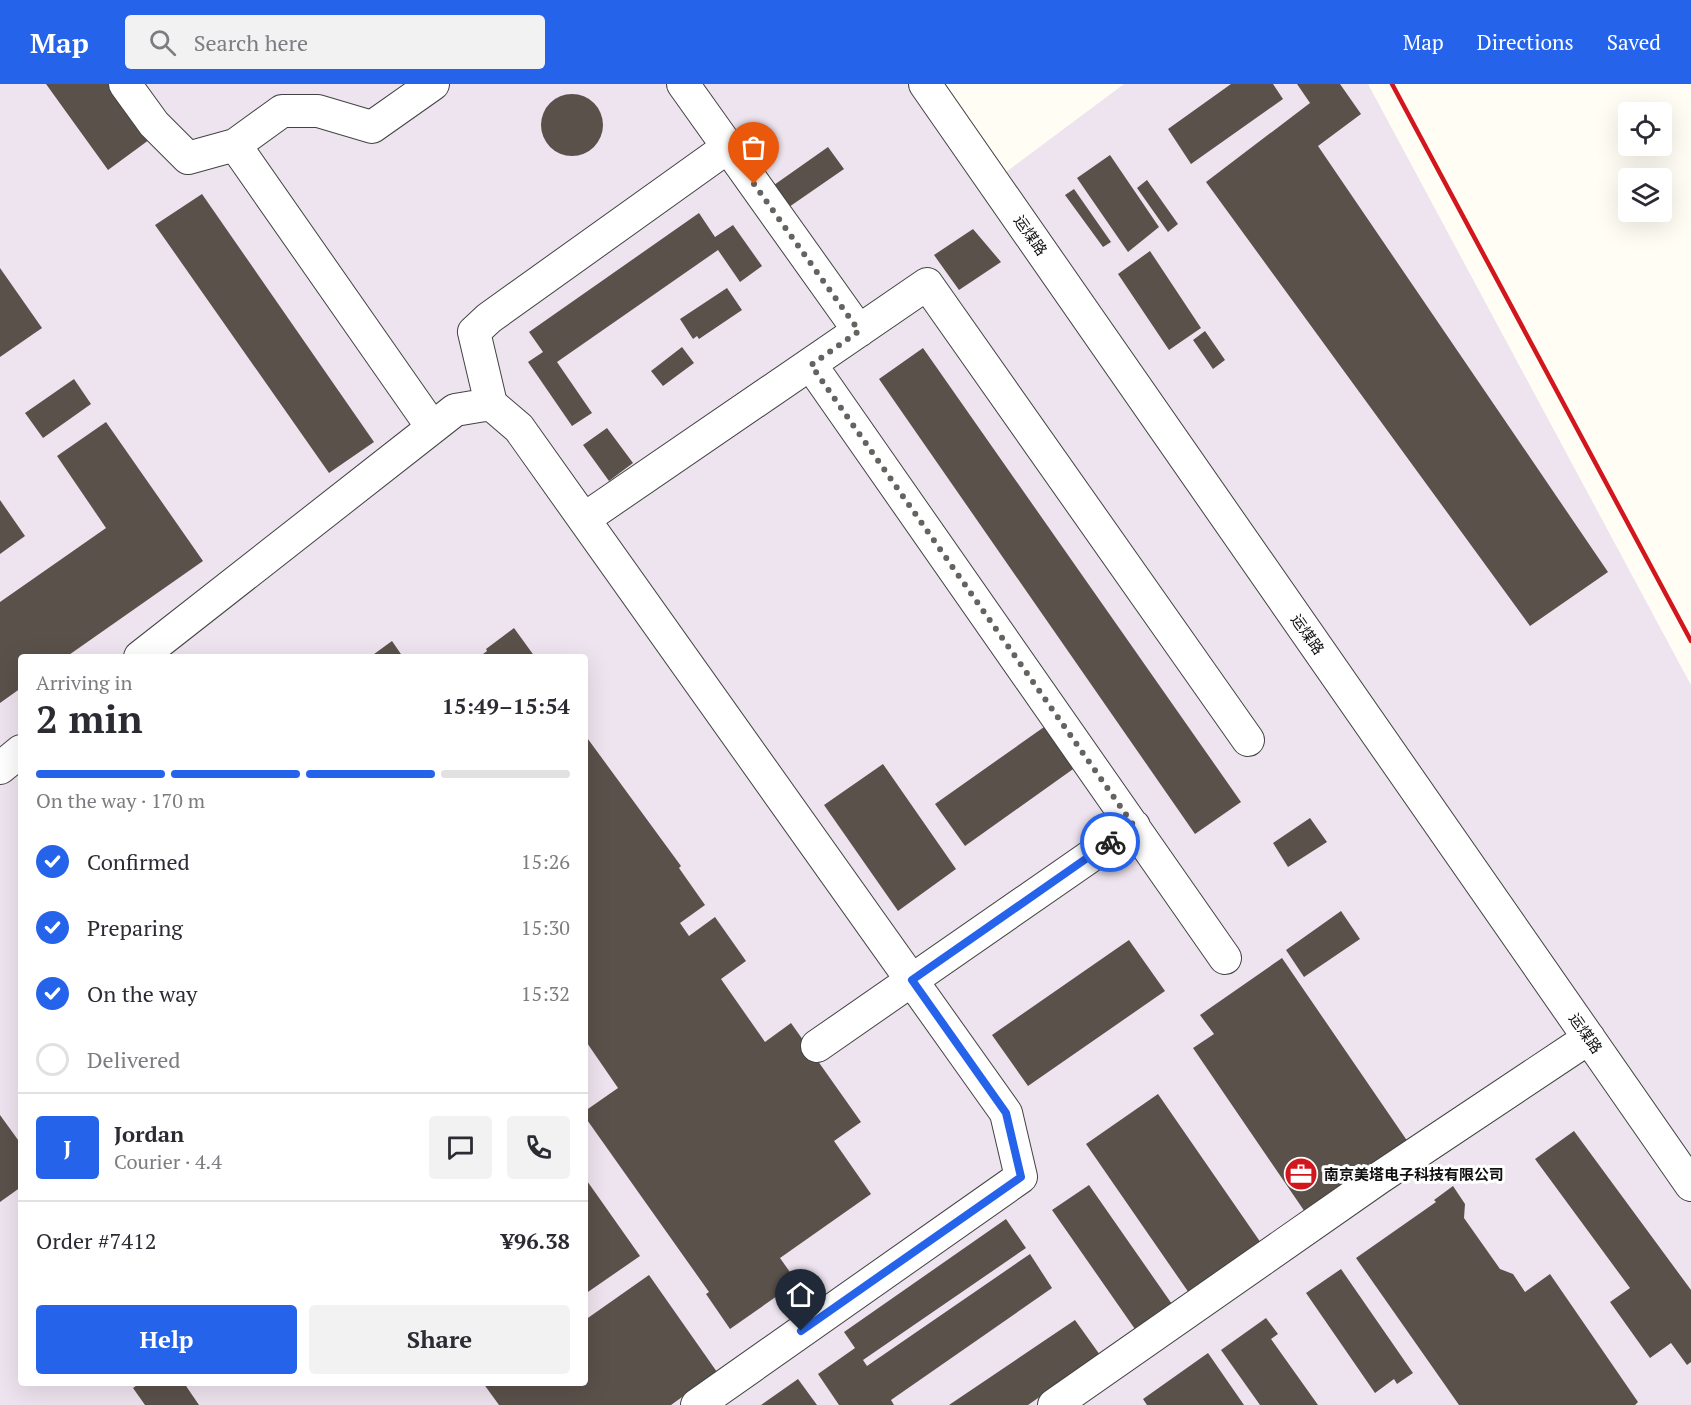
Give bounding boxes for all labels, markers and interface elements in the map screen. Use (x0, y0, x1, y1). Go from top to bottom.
search box (125, 15, 545, 69)
text: Map (30, 24, 89, 61)
icon: search (146, 26, 179, 59)
text: Search here (194, 28, 308, 57)
text: Map (1403, 28, 1444, 56)
text: Directions (1477, 28, 1574, 56)
text: Saved (1607, 28, 1661, 56)
map controls (1618, 102, 1672, 222)
button: locate (1618, 102, 1672, 156)
pin (728, 122, 779, 184)
icon: bag (737, 131, 770, 164)
button: layers (1618, 168, 1672, 222)
street label: 运煤路 (1010, 211, 1052, 259)
street label: 运煤路 (1287, 610, 1329, 658)
text: Arriving in (36, 669, 132, 696)
text: 15:49–15:54 (442, 691, 570, 720)
text: 2 min (36, 692, 143, 744)
text: On the way · 170 m (36, 787, 205, 814)
courier (1080, 812, 1140, 872)
icon: bike (1094, 826, 1127, 859)
icon: check (36, 845, 69, 878)
text: Confirmed (87, 847, 190, 876)
text: 15:26 (521, 848, 570, 875)
icon: check (36, 911, 69, 944)
text: Preparing (87, 913, 183, 942)
text: 15:30 (521, 914, 570, 941)
icon: check (36, 977, 69, 1010)
text: On the way (87, 979, 197, 1008)
text: 15:32 (521, 980, 570, 1007)
street label: 运煤路 (1565, 1009, 1607, 1057)
text: Delivered (87, 1045, 180, 1074)
button: chat (429, 1116, 492, 1179)
button: phone (507, 1116, 570, 1179)
text: Jordan (114, 1119, 184, 1148)
text: J (63, 1133, 72, 1162)
text: Courier · 4.4 (114, 1148, 222, 1175)
office icon: 南京美塔电子科技有限公司 (1283, 1156, 1319, 1192)
place label: 南京美塔电子科技有限公司 (1324, 1164, 1504, 1184)
text: Order #7412 (36, 1226, 156, 1255)
text: ¥96.38 (501, 1226, 570, 1255)
pin (775, 1269, 826, 1331)
icon: home (784, 1278, 817, 1311)
button: Help (36, 1305, 297, 1374)
button: Share (309, 1305, 570, 1374)

